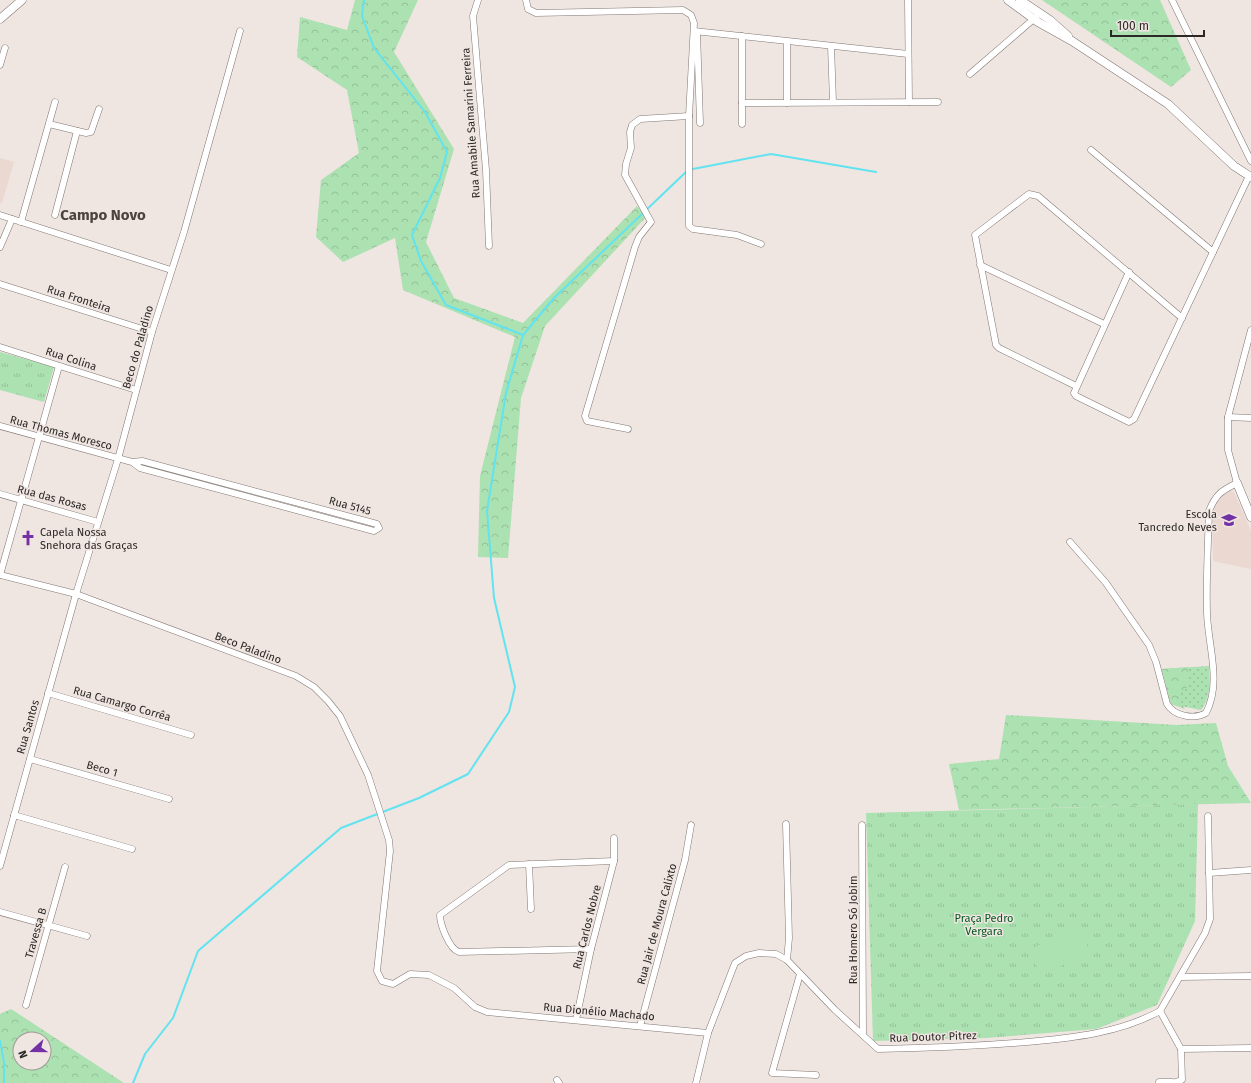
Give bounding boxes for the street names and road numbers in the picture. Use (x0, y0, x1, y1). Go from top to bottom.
street label: Rua Amabile Samarini Ferreira (459, 47, 483, 199)
street label: Rua Fronteira (45, 283, 113, 315)
street label: Beco do Paladino (120, 304, 156, 390)
street label: Rua Colina (44, 345, 98, 373)
street label: Rua Thomas Moresco (8, 413, 114, 453)
street label: Rua das Rosas (16, 482, 88, 514)
street label: Rua 5145 (328, 494, 373, 518)
street label: Beco Paladino (213, 629, 283, 667)
street label: Rua Camargo Corrêa (72, 684, 172, 724)
street label: Rua Santos (14, 698, 42, 756)
street label: Beco 1 (85, 758, 119, 780)
street label: Rua Jair de Moura Calixto (635, 862, 679, 986)
street label: Rua Homero Só Jobim (847, 876, 860, 984)
street label: Rua Carlos Nobre (570, 884, 604, 970)
street label: Travessa B (23, 906, 50, 960)
street label: Rua Dionélio Machado (543, 1001, 655, 1023)
street label: Rua Doutor Pitrez (889, 1029, 977, 1045)

